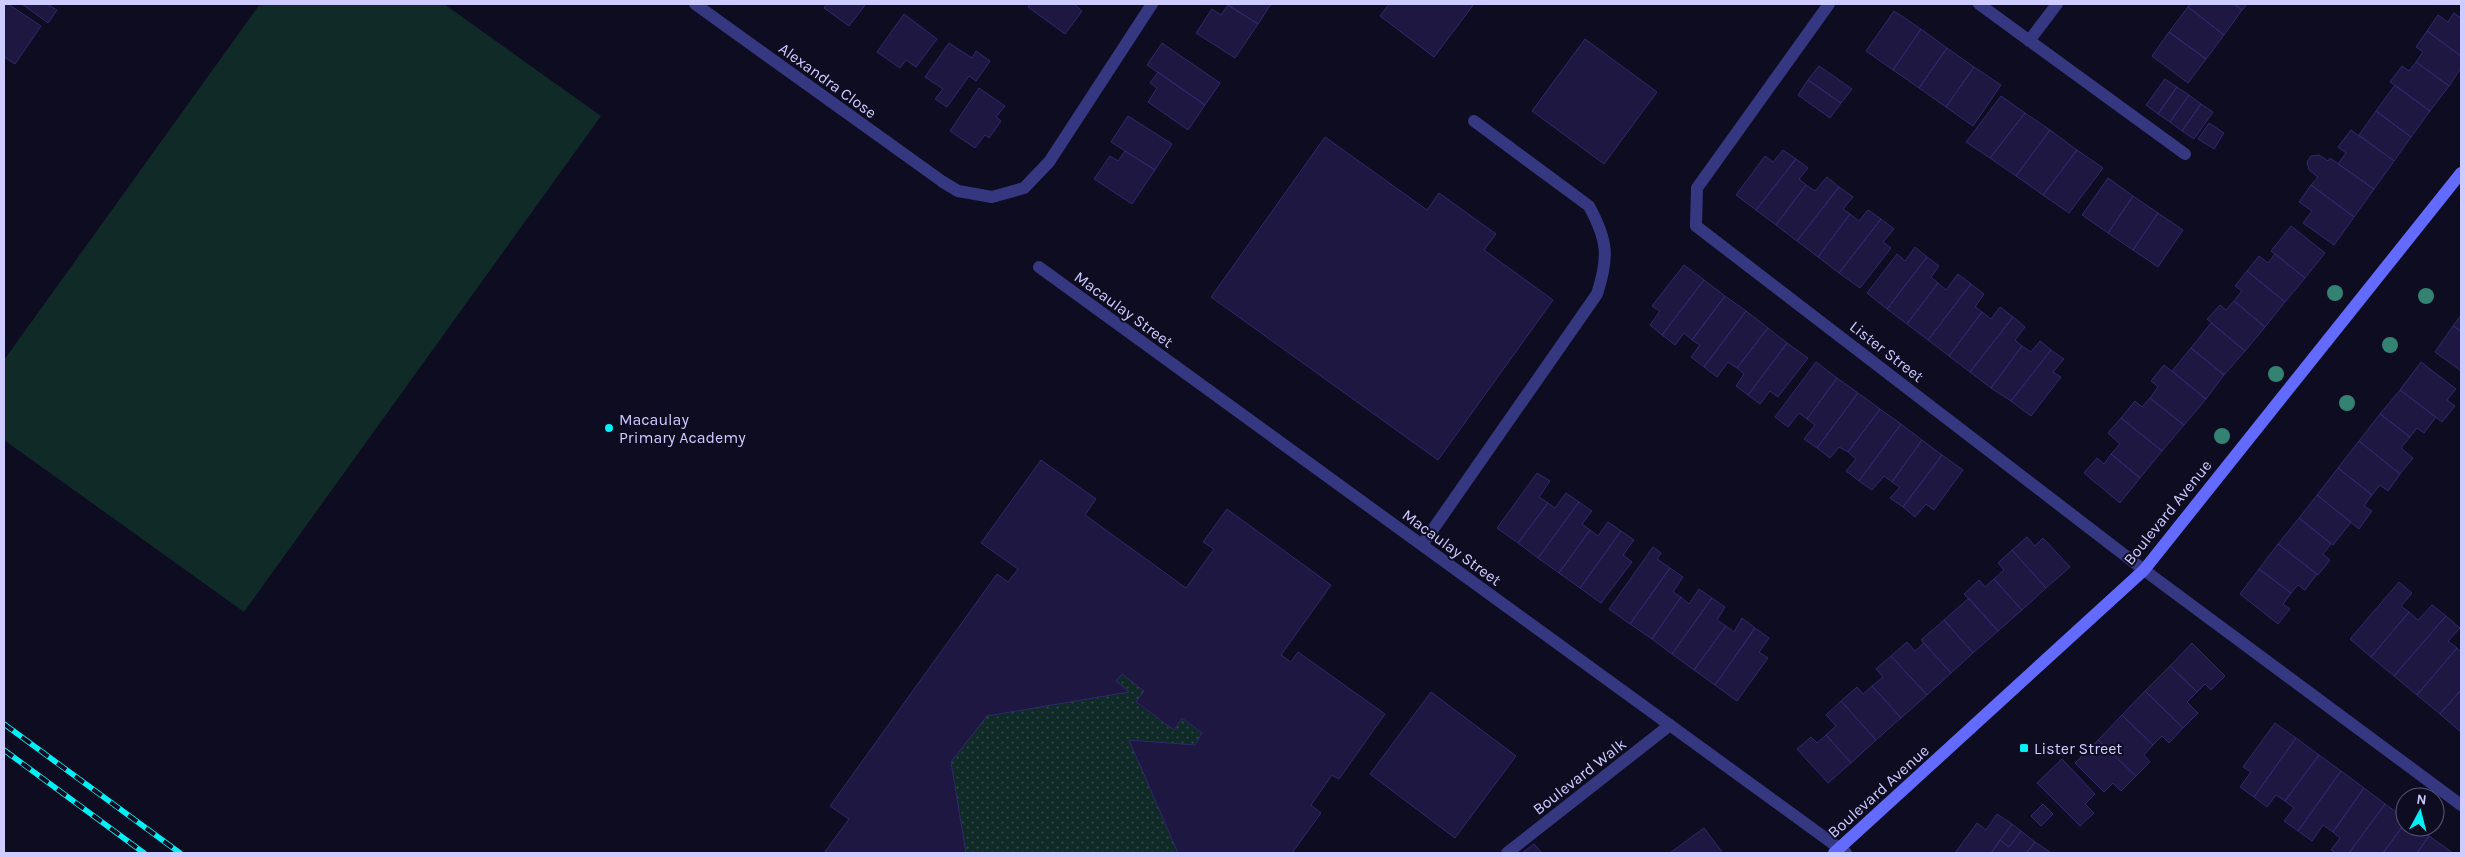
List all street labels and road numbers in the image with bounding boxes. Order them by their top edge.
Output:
street label: Alexandra Close [775,39,880,122]
street label: Macaulay Street [1071,267,1177,352]
street label: Lister Street [1846,317,1927,386]
street label: Boulevard Avenue [2119,456,2216,569]
street label: Macaulay Street [1399,505,1505,590]
street label: Boulevard Walk [1529,734,1630,819]
street label: Boulevard Avenue [1824,741,1933,842]

